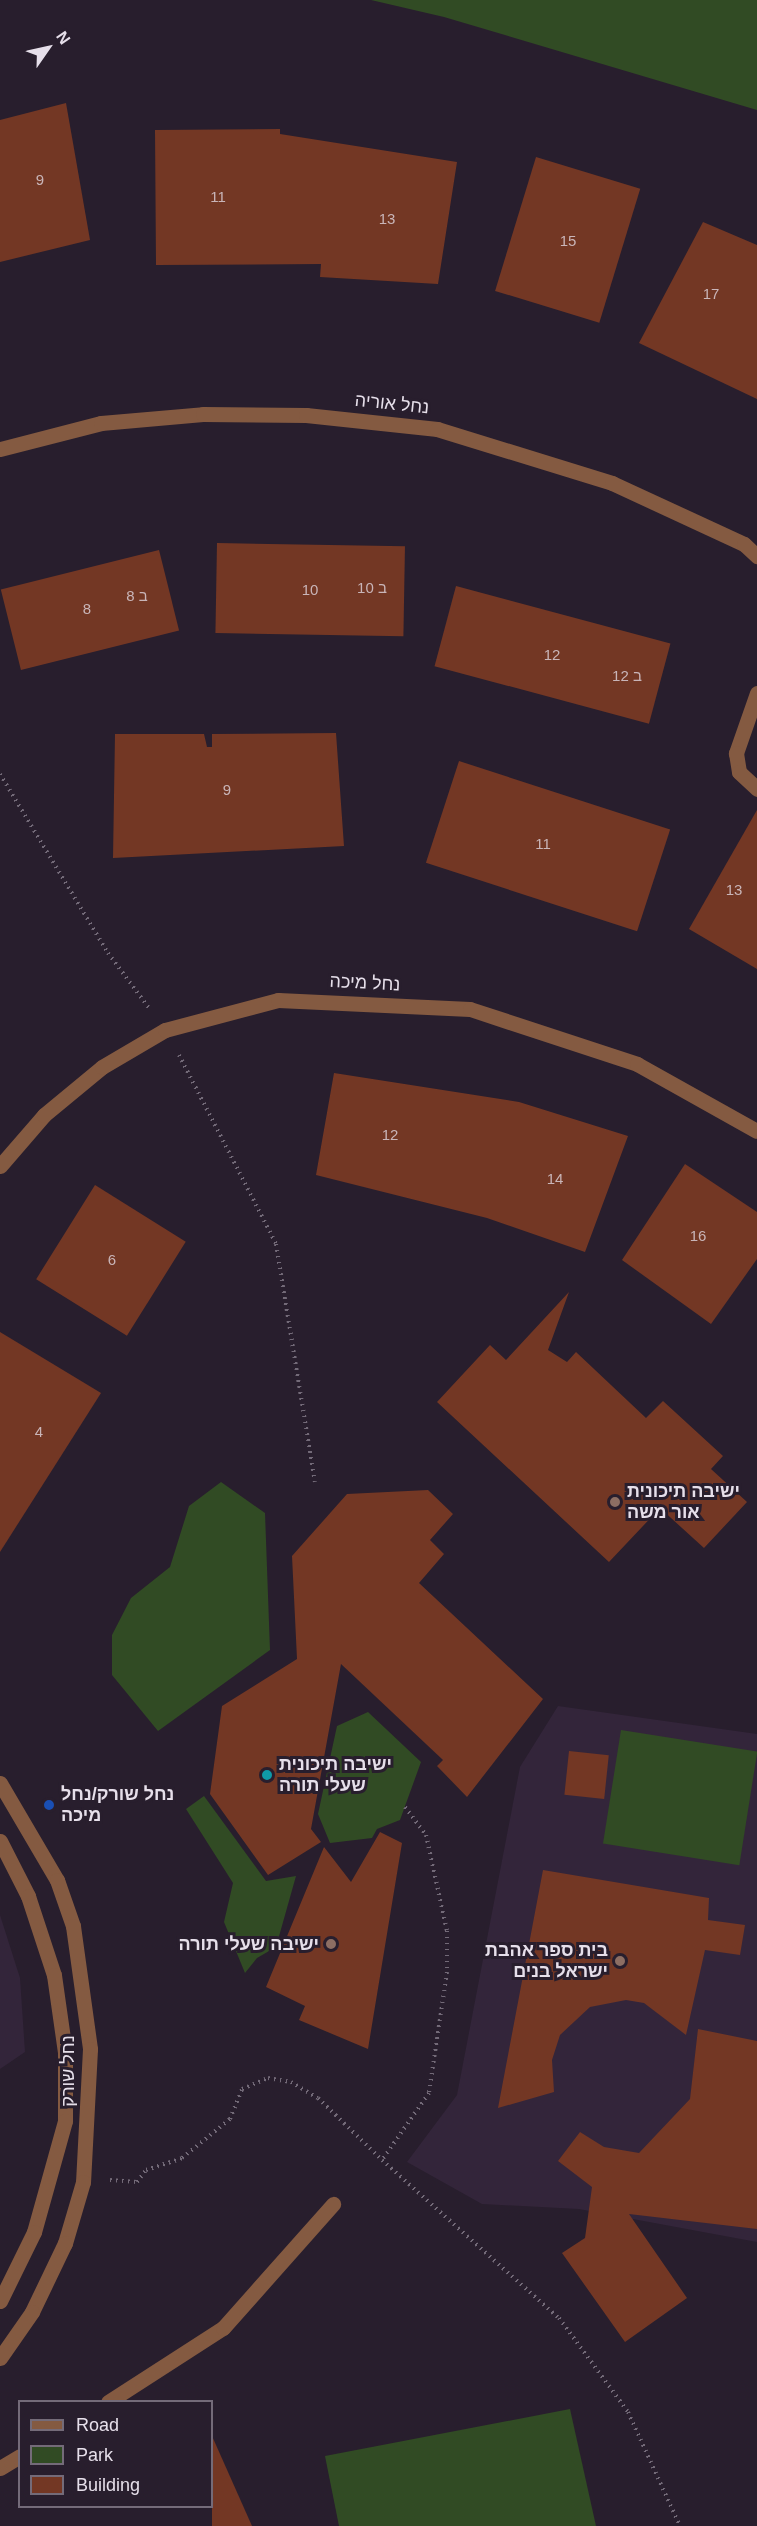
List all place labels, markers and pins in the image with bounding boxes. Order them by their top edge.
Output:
place label: ישיבה תיכונית אור משה [627,1481,740,1524]
marker: ישיבה תיכונית אור משה [608,1495,622,1509]
place label: ישיבה תיכונית שעלי תורה [279,1754,392,1796]
marker: ישיבה תיכונית שעלי תורה [260,1768,274,1782]
place label: נחל שורק/נחל מיכה [61,1784,174,1826]
marker: נחל שורק/נחל מיכה [42,1798,56,1812]
place label: ישיבה שעלי תורה [179,1933,319,1955]
marker: ישיבה שעלי תורה [324,1937,338,1951]
place label: בית ספר אהבת ישראל בנים [485,1940,608,1982]
marker: בית ספר אהבת ישראל בנים [613,1954,627,1968]

